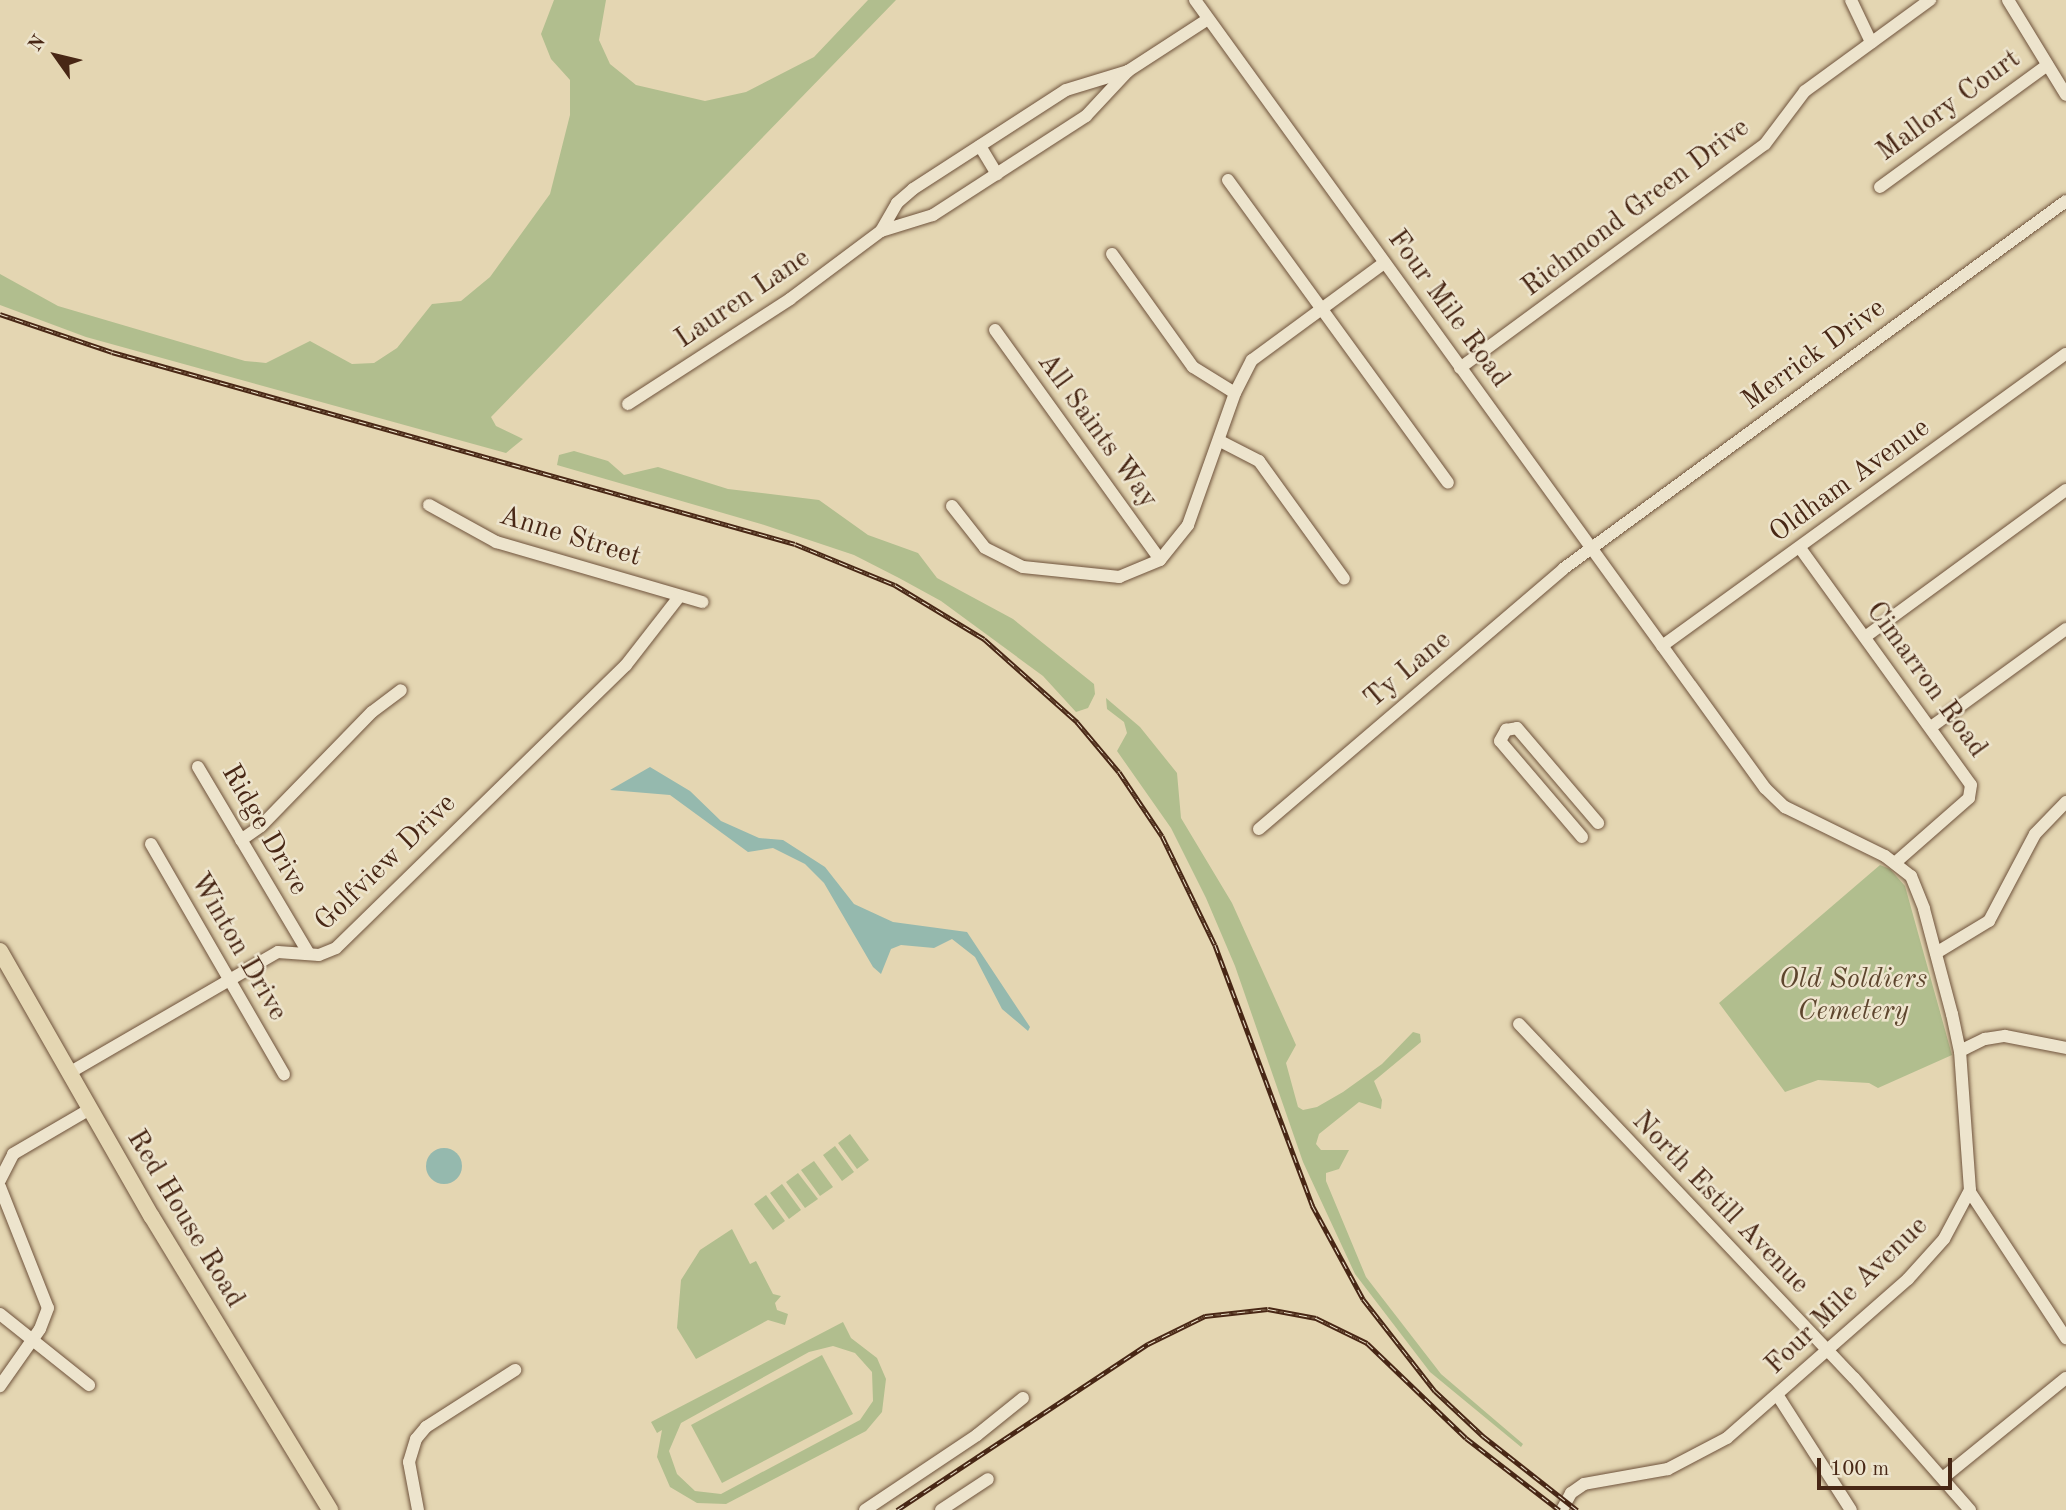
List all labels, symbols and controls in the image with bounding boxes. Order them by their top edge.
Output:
north arrow [21,21,91,91]
text: N [26,33,50,55]
street label: Mallory Court [1871,43,2027,169]
street label: Richmond Green Drive [1516,111,1756,305]
street label: Four Mile Road [1380,224,1516,394]
street label: Lauren Lane [669,242,817,356]
street label: Merrick Drive [1736,292,1892,418]
street label: All Saints Way [1029,347,1165,515]
street label: Oldham Avenue [1763,412,1937,550]
street label: Anne Street [495,500,645,574]
street label: Cimarron Road [1858,595,1994,765]
street label: Ty Lane [1358,624,1458,716]
street label: Ridge Drive [213,759,315,901]
street label: Golfview Drive [309,787,463,939]
street label: Winton Drive [182,867,294,1027]
park label: Old Soldiers Cemetery [1779,963,1927,1029]
street label: North Estill Avenue [1624,1105,1816,1301]
street label: Red House Road [119,1124,251,1314]
street label: Four Mile Avenue [1759,1210,1935,1382]
scale bar [1821,1444,1956,1488]
text: 100 m [1830,1459,1889,1480]

